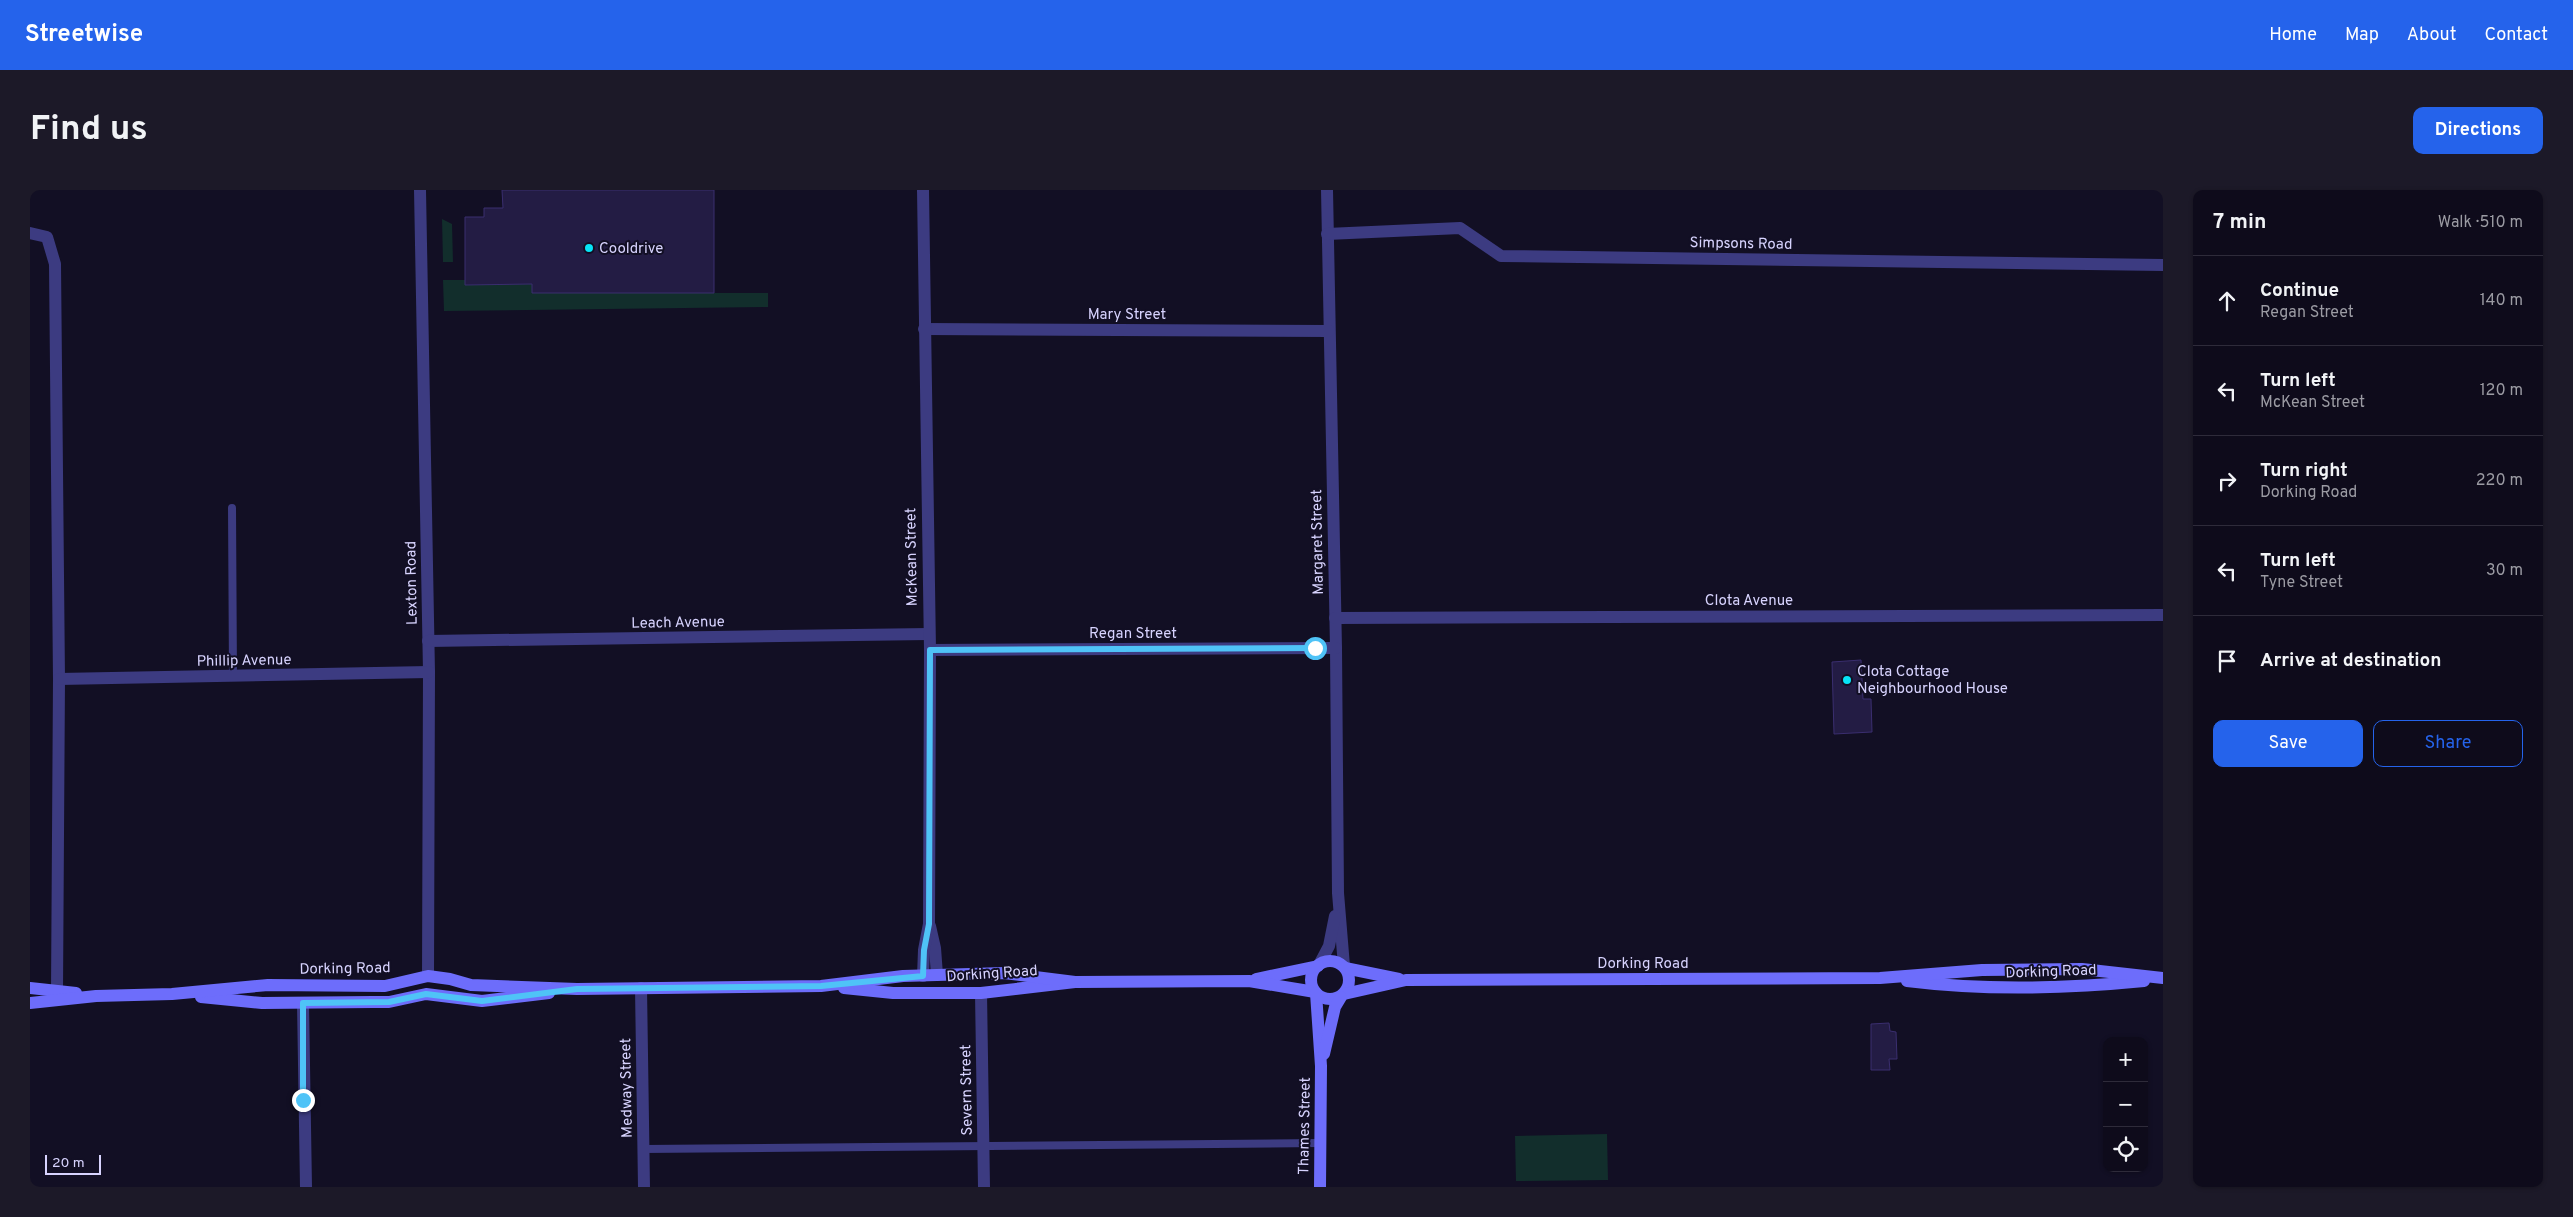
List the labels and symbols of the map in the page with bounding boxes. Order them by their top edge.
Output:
street label: Simpsons Road [1689,234,1793,255]
place label: Cooldrive [599,240,663,259]
marker: Cooldrive [583,242,595,254]
street label: Mary Street [1088,306,1166,325]
street label: Margaret Street [1308,489,1329,595]
street label: McKean Street [902,508,923,606]
street label: Lexton Road [402,541,423,625]
street label: Clota Avenue [1705,592,1793,611]
street label: Leach Avenue [631,613,725,634]
street label: Regan Street [1089,625,1177,644]
route start [1304,637,1327,660]
street label: Phillip Avenue [196,651,292,672]
place label: Clota Cottage Neighbourhood House [1857,663,2008,699]
marker: Clota Cottage Neighbourhood House [1841,674,1853,686]
street label: Dorking Road [1597,955,1689,974]
street label: Dorking Road [299,959,391,980]
street label: Dorking Road [2005,961,2097,984]
street label: Dorking Road [946,962,1038,987]
street label: Medway Street [617,1038,638,1138]
street label: Severn Street [957,1044,978,1136]
street label: Thames Street [1295,1077,1316,1175]
route end [292,1089,315,1112]
scale bar [45,1152,101,1175]

